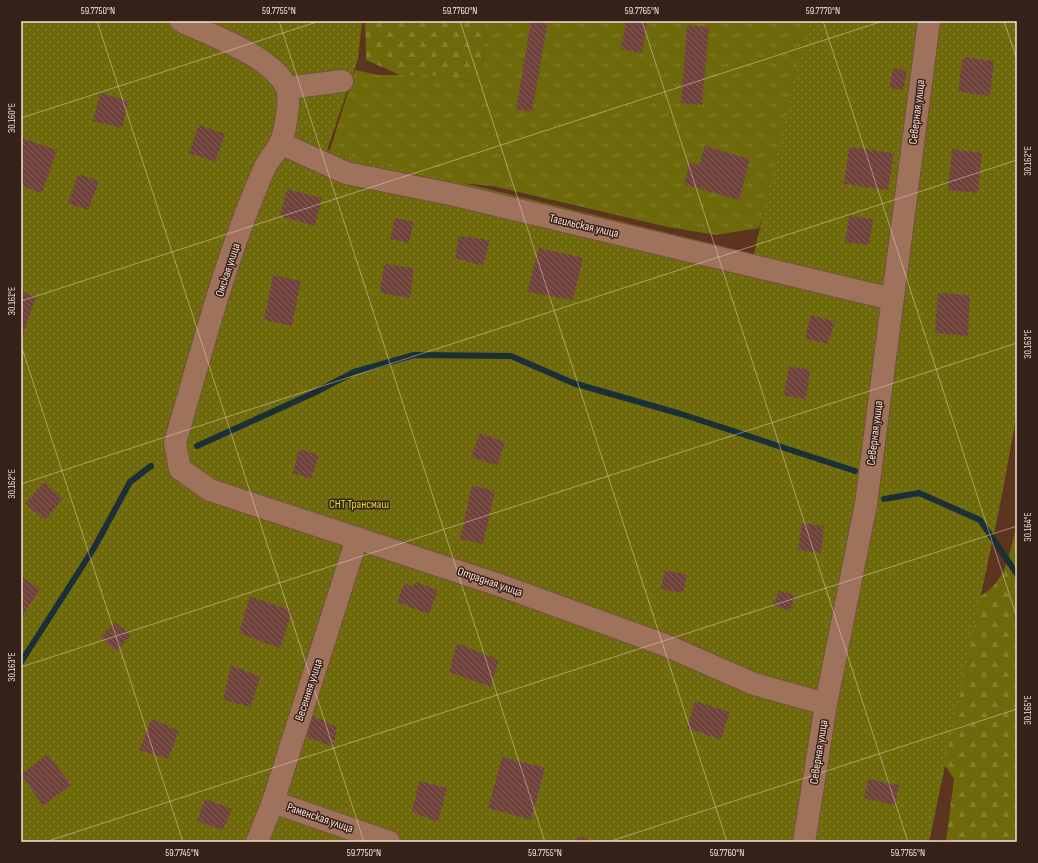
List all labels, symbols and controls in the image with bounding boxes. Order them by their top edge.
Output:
text: 59.7750°N [81,5,115,17]
text: 59.7755°N [262,5,296,17]
text: 59.7760°N [443,5,477,17]
text: 59.7765°N [625,5,659,17]
text: 59.7770°N [806,5,840,17]
street label: Северная улица [906,78,928,145]
text: 30.160°E [6,103,18,133]
text: 30.162°E [1022,146,1034,176]
street label: Тагильская улица [548,211,621,241]
street label: Омская улица [212,241,244,299]
text: 30.161°E [6,287,18,315]
text: 30.163°E [1022,329,1034,359]
street label: Северная улица [864,399,886,466]
text: 30.162°E [6,469,18,499]
park label: СНТ Трансмаш [329,497,389,512]
text: 30.164°E [1022,512,1034,542]
street label: Отрадная улица [455,564,525,600]
text: 30.163°E [6,652,18,682]
street label: Весенняя улица [292,657,326,723]
text: 30.165°E [1022,695,1034,725]
street label: Северная улица [807,718,832,785]
street label: Раменская улица [285,800,355,836]
text: 59.7745°N [165,847,199,859]
text: 59.7750°N [347,847,381,859]
text: 59.7755°N [528,847,562,859]
text: 59.7760°N [710,847,744,859]
text: 59.7765°N [891,847,925,859]

